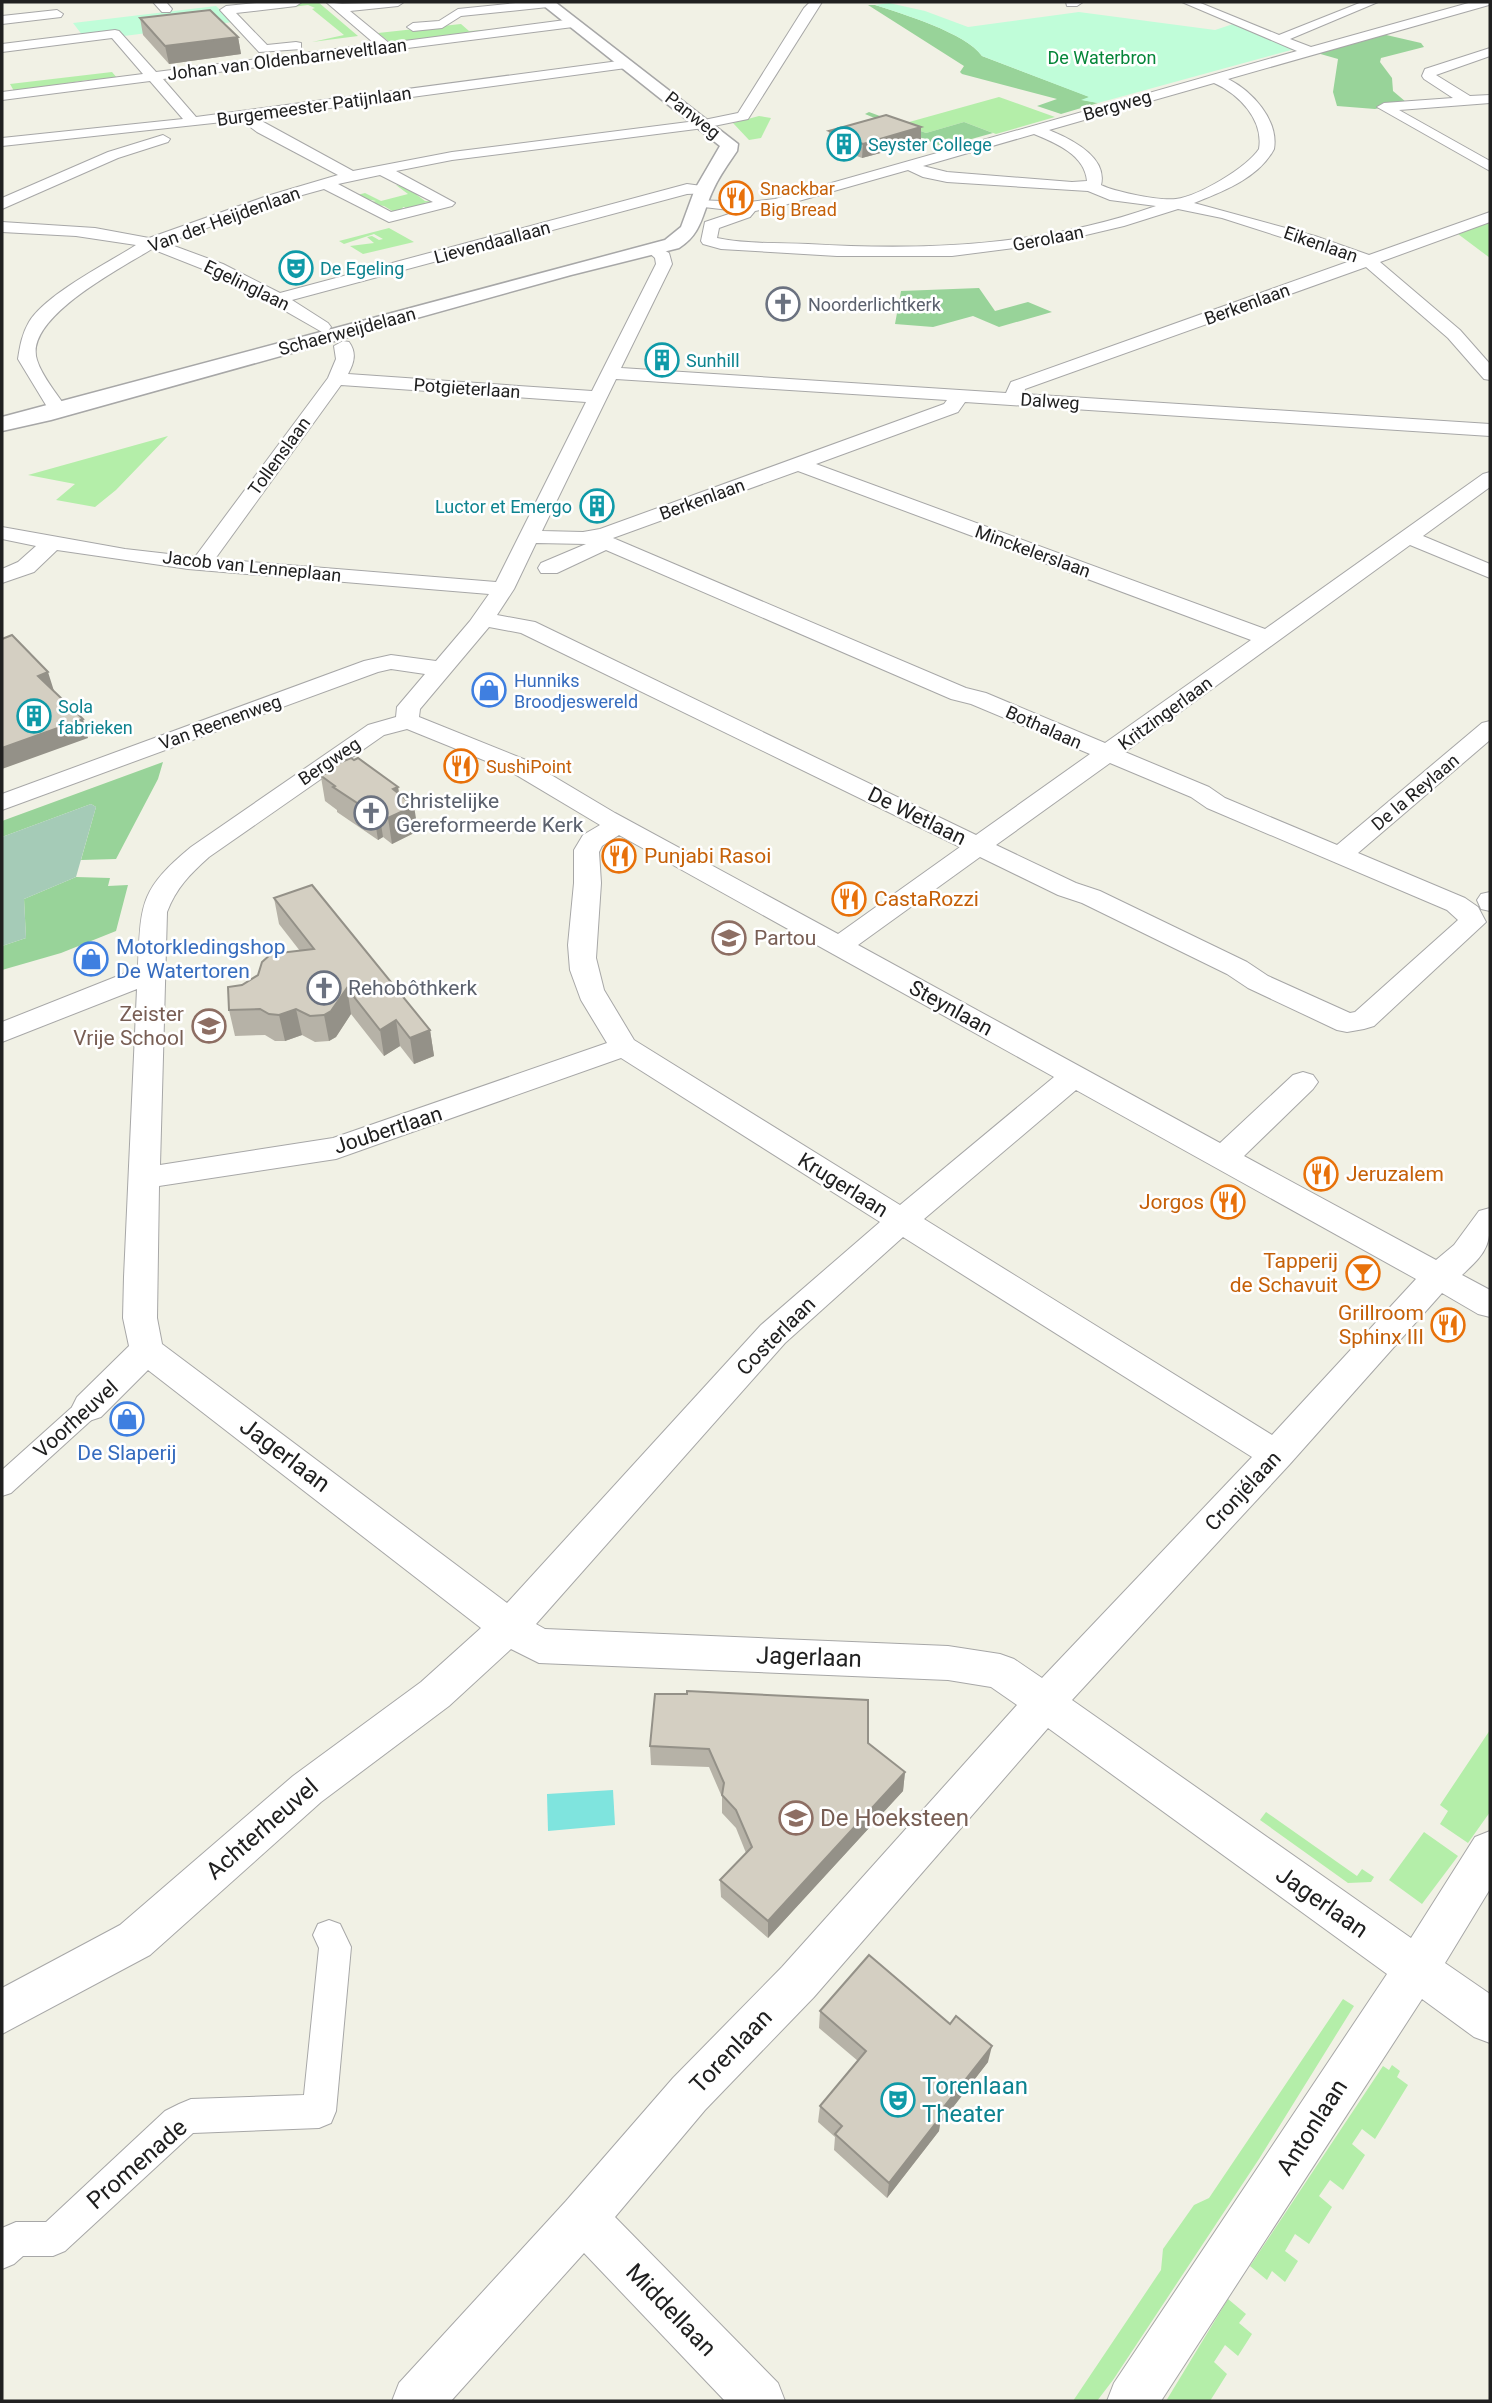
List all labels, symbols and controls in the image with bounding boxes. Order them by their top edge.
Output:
street label: Johan van Oldenbarneveltlaan [166,34,408,84]
park label: De Waterbron [1047,47,1157,68]
street label: Burgemeester Patijnlaan [215,82,413,130]
street label: Bergweg [1080,85,1154,125]
street label: Panweg [661,87,725,143]
building icon: Seyster College [825,125,863,163]
place label: Seyster College [868,134,992,155]
place label: Snackbar Big Bread [760,178,837,220]
restaurant icon: Snackbar Big Bread [717,179,755,217]
street label: Van der Heijdenlaan [145,182,303,256]
street label: Lievendaallaan [432,216,552,268]
street label: Gerolaan [1011,221,1085,255]
street label: Eikenlaan [1281,222,1361,266]
theatre icon: De Egeling [277,249,315,287]
street label: Egelinglaan [201,255,293,315]
place label: De Egeling [320,258,404,279]
street label: Berkenlaan [1201,279,1293,329]
church icon: Noorderlichtkerk [764,285,802,323]
place label: Noorderlichtkerk [808,294,942,315]
street label: Schaerweijdelaan [276,303,418,359]
building icon: Sunhill [643,341,681,379]
place label: Sunhill [686,350,740,371]
street label: Potgieterlaan [413,374,521,402]
street label: Dalweg [1020,388,1080,414]
street label: Tollenslaan [244,413,314,499]
street label: Berkenlaan [656,474,748,524]
building icon: Luctor et Emergo [578,487,616,525]
place label: Luctor et Emergo [435,496,572,517]
street label: Minckelerslaan [972,520,1094,582]
street label: Jacob van Lenneplaan [162,546,342,586]
place label: Hunniks Broodjeswereld [514,670,638,712]
shop icon: Hunniks Broodjeswereld [470,671,508,709]
street label: Kritzingerlaan [1114,672,1216,754]
street label: Van Reenenweg [156,690,284,754]
place label: Sola fabrieken [58,696,133,738]
building icon: Sola fabrieken [15,697,53,735]
street label: Bothalaan [1003,701,1085,753]
street label: Bergweg [294,733,364,789]
restaurant icon: SushiPoint [442,747,480,785]
street label: De la Reylaan [1367,749,1463,835]
place label: SushiPoint [486,756,572,777]
street label: De Wetlaan [864,782,970,850]
place label: Christelijke Gereformeerde Kerk [396,789,584,837]
church icon: Christelijke Gereformeerde Kerk [352,794,390,832]
restaurant icon: Punjabi Rasoi [600,837,638,875]
place label: Punjabi Rasoi [644,844,771,868]
restaurant icon: CastaRozzi [830,880,868,918]
place label: CastaRozzi [874,887,979,911]
school or university icon: Partou [710,919,748,957]
place label: Partou [754,926,816,950]
place label: Motorkledingshop De Watertoren [116,935,285,983]
shop icon: Motorkledingshop De Watertoren [72,940,110,978]
church icon: Rehobôthkerk [305,969,343,1007]
street label: Steynlaan [905,975,997,1041]
place label: Rehobôthkerk [348,976,478,1000]
place label: Zeister Vrije School [73,1002,184,1050]
school or university icon: Zeister Vrije School [190,1007,228,1045]
street label: Joubertlaan [331,1101,445,1159]
street label: Krugerlaan [794,1148,892,1222]
restaurant icon: Jeruzalem [1302,1155,1340,1193]
place label: Jeruzalem [1346,1162,1444,1186]
restaurant icon: Jorgos [1209,1183,1247,1221]
place label: Jorgos [1139,1190,1204,1214]
place label: Tapperij de Schavuit [1230,1249,1338,1297]
bar icon: Tapperij de Schavuit [1344,1254,1382,1292]
street label: Costerlaan [732,1292,820,1380]
place label: Grillroom Sphinx III [1338,1301,1424,1349]
restaurant icon: Grillroom Sphinx III [1429,1306,1467,1344]
street label: Voorheuvel [29,1375,123,1463]
shop icon: De Slaperij [108,1400,146,1438]
street label: Jagerlaan [234,1412,336,1498]
place label: De Slaperij [77,1441,177,1465]
street label: Cronjélaan [1200,1446,1286,1536]
street label: Jagerlaan [756,1641,862,1673]
street label: Achterheuvel [200,1773,324,1885]
school or university icon: De Hoeksteen [777,1799,815,1837]
place label: De Hoeksteen [820,1804,969,1832]
street label: Jagerlaan [1271,1860,1373,1944]
street label: Torenlaan [684,2003,778,2099]
place label: Torenlaan Theater [922,2072,1028,2128]
street label: Antonlaan [1271,2074,1353,2180]
theatre icon: Torenlaan Theater [879,2081,917,2119]
street label: Promenade [81,2113,193,2215]
street label: Middellaan [620,2258,722,2362]

